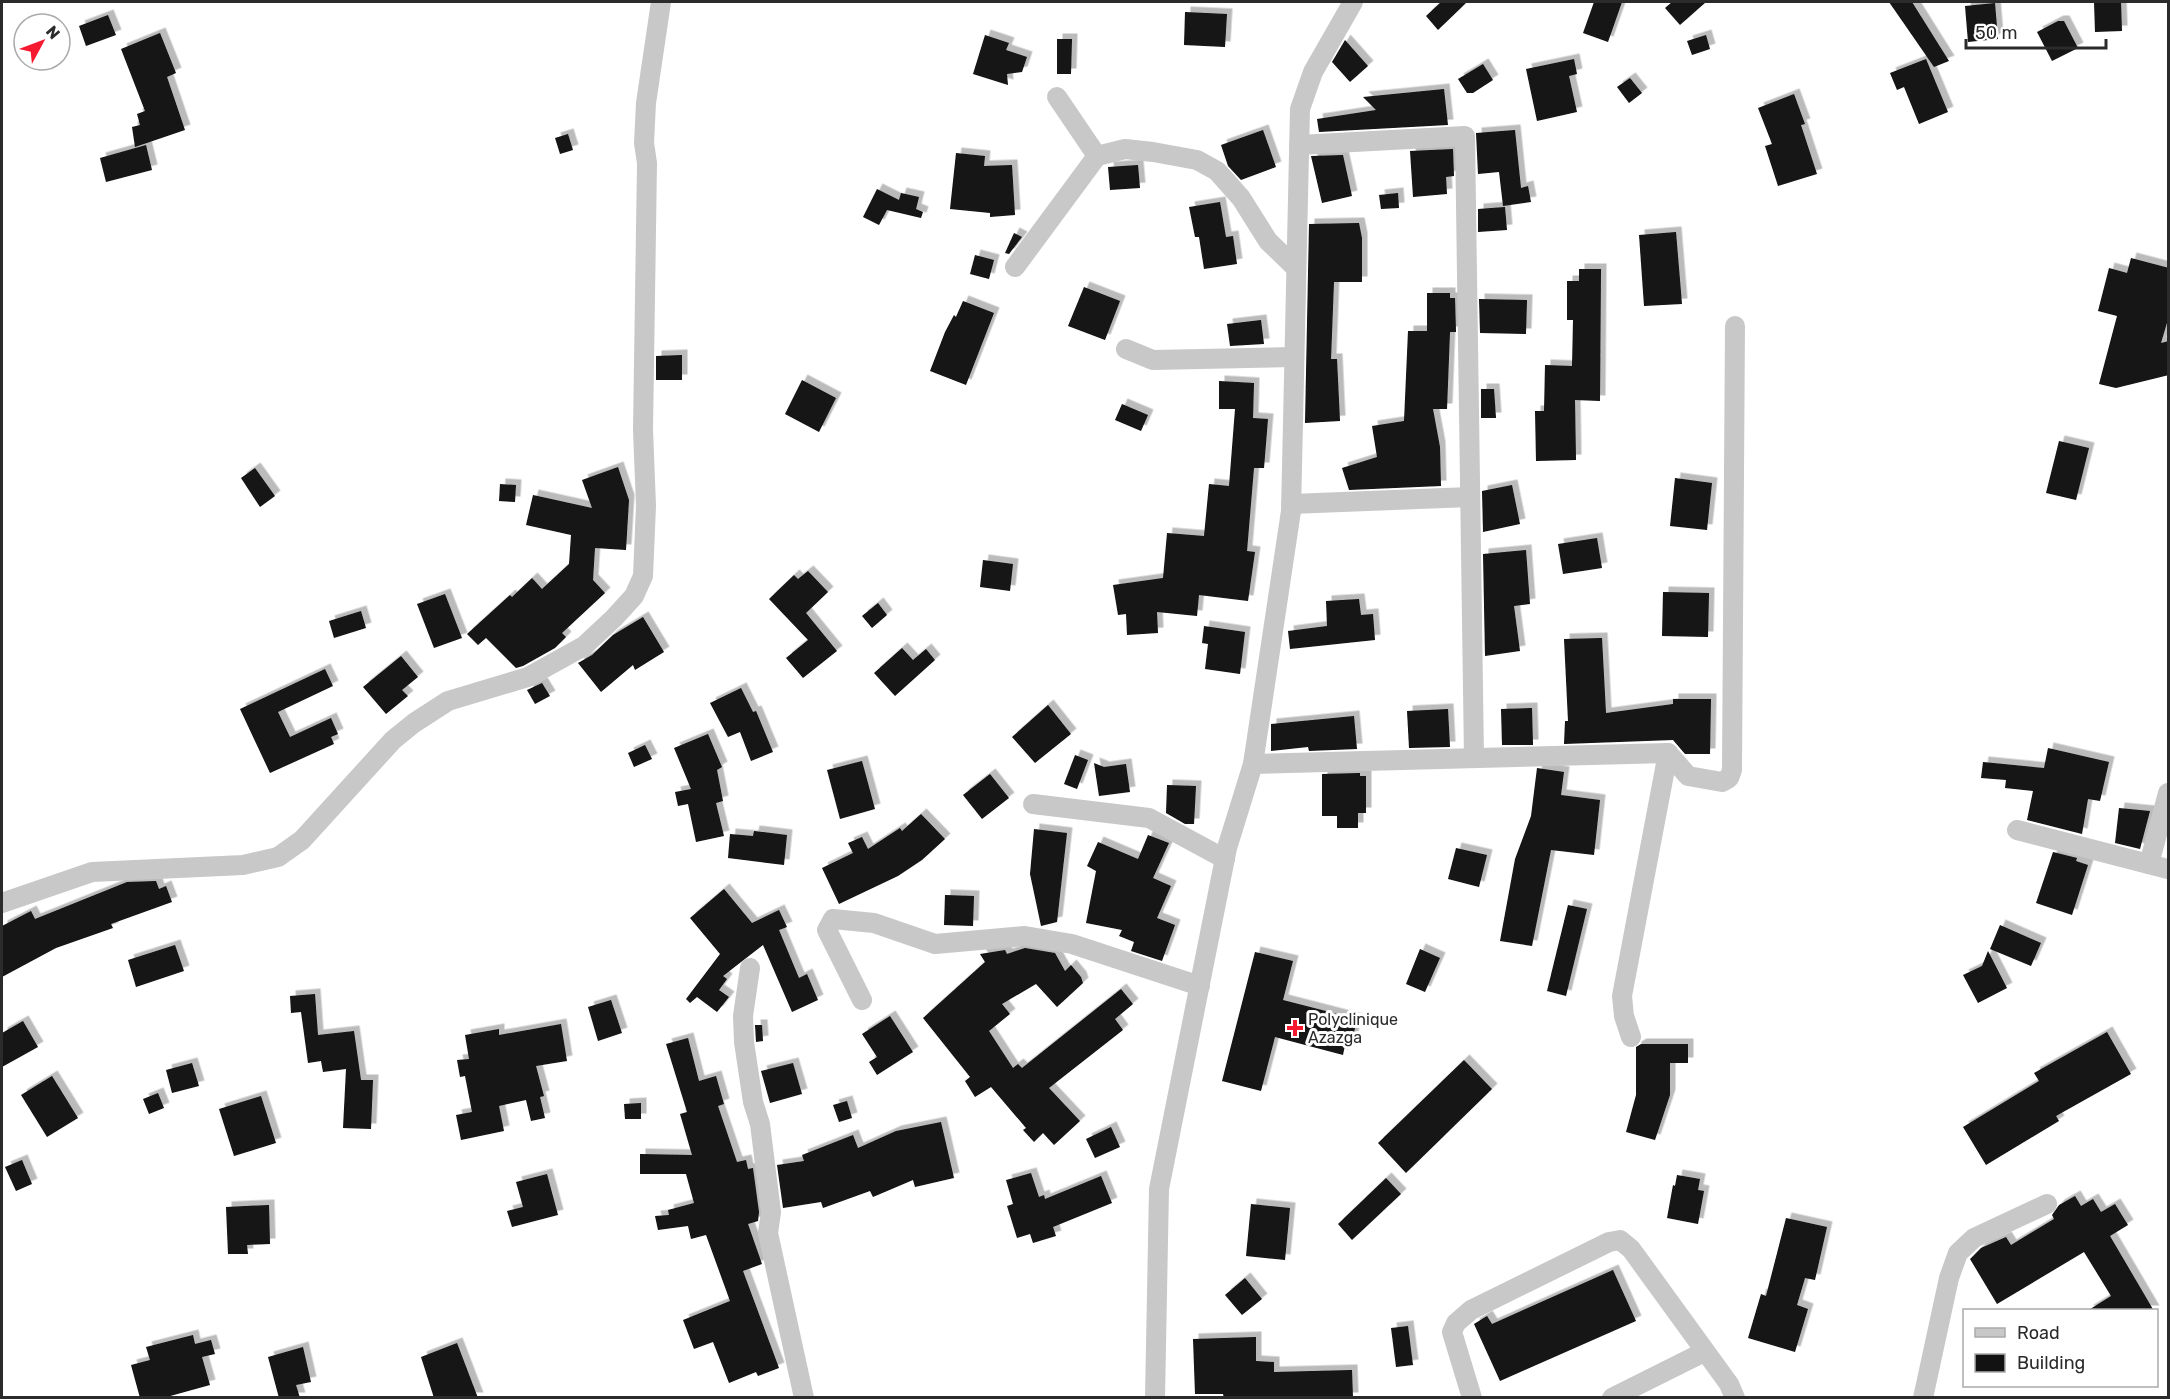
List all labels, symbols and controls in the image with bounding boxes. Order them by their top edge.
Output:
north arrow [12,12,72,72]
scale bar [1966,12,2106,50]
text: N [42,22,64,43]
text: 50 m [1975,22,2018,44]
place label: Polyclinique Azazga [1308,1010,1398,1047]
marker: Polyclinique Azazga [1286,1019,1304,1037]
legend [1963,1309,2158,1387]
text: Road [2017,1322,2060,1344]
text: Building [2017,1352,2085,1374]

